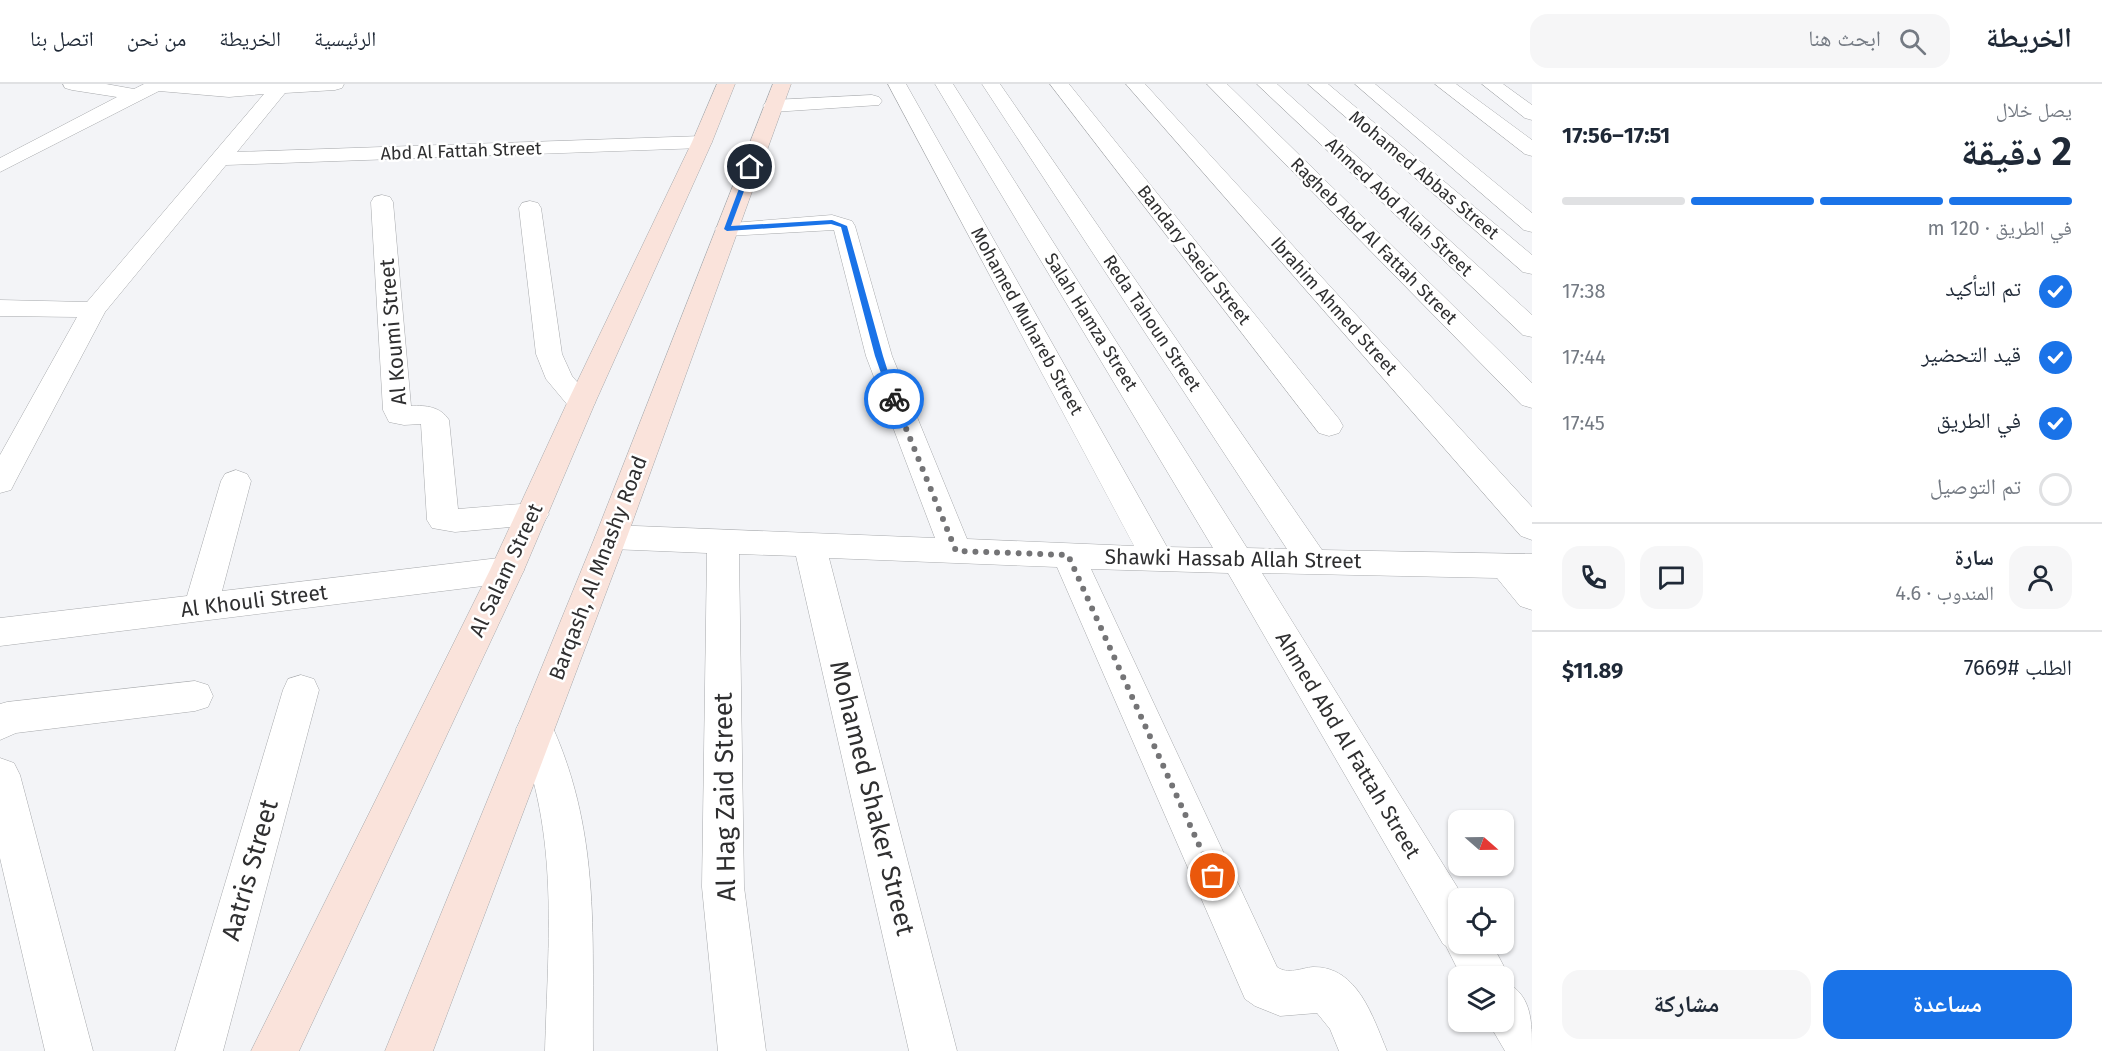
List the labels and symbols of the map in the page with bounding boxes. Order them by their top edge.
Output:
street label: Mohamed Abbas Street [1345,106,1504,244]
street label: Ahmed Abd Allah Street [1321,133,1477,281]
street label: Abd Al Fattah Street [380,137,542,165]
pin [724,141,775,192]
street label: Ragheb Abd Al Fattah Street [1286,153,1462,329]
street label: Bandary Saeid Street [1133,181,1256,330]
street label: Mohamed Muhareb Street [966,223,1088,419]
street label: Ibrahim Ahmed Street [1266,232,1402,380]
street label: Salah Hamza Street [1040,249,1143,395]
street label: Reda Tahoun Street [1098,251,1206,396]
street label: Al Koumi Street [374,257,412,406]
courier [864,369,924,429]
street label: Barqash, Al Mnashy Road [543,452,653,684]
street label: Al Salam Street [464,499,548,641]
street label: Shawki Hassab Allah Street [1104,544,1362,574]
street label: Al Khouli Street [179,579,329,623]
street label: Ahmed Abd Al Fattah Street [1270,627,1426,864]
street label: Mohamed Shaker Street [823,657,921,939]
street label: Al Hag Zaid Street [708,692,742,902]
street label: Aatris Street [215,795,285,944]
north arrow [1448,810,1514,876]
pin [1187,850,1238,901]

